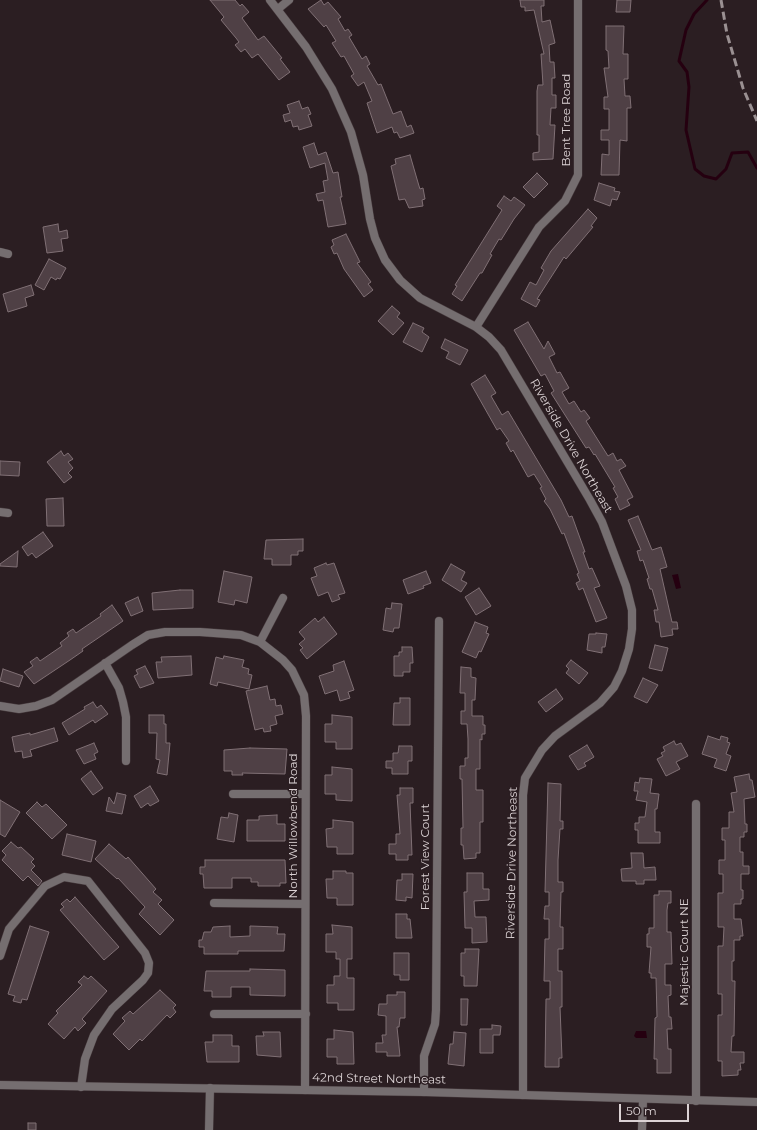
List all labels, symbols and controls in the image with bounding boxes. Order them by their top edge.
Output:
street label: Bent Tree Road [559,74,573,166]
street label: Riverside Drive Northeast [527,376,615,516]
street label: North Willowbend Road [286,753,300,899]
street label: Riverside Drive Northeast [503,787,521,939]
street label: Forest View Court [418,804,432,910]
street label: Majestic Court NE [677,898,691,1006]
street label: 42nd Street Northeast [312,1071,446,1087]
scale bar [621,1096,691,1122]
text: 50 m [626,1103,657,1118]

